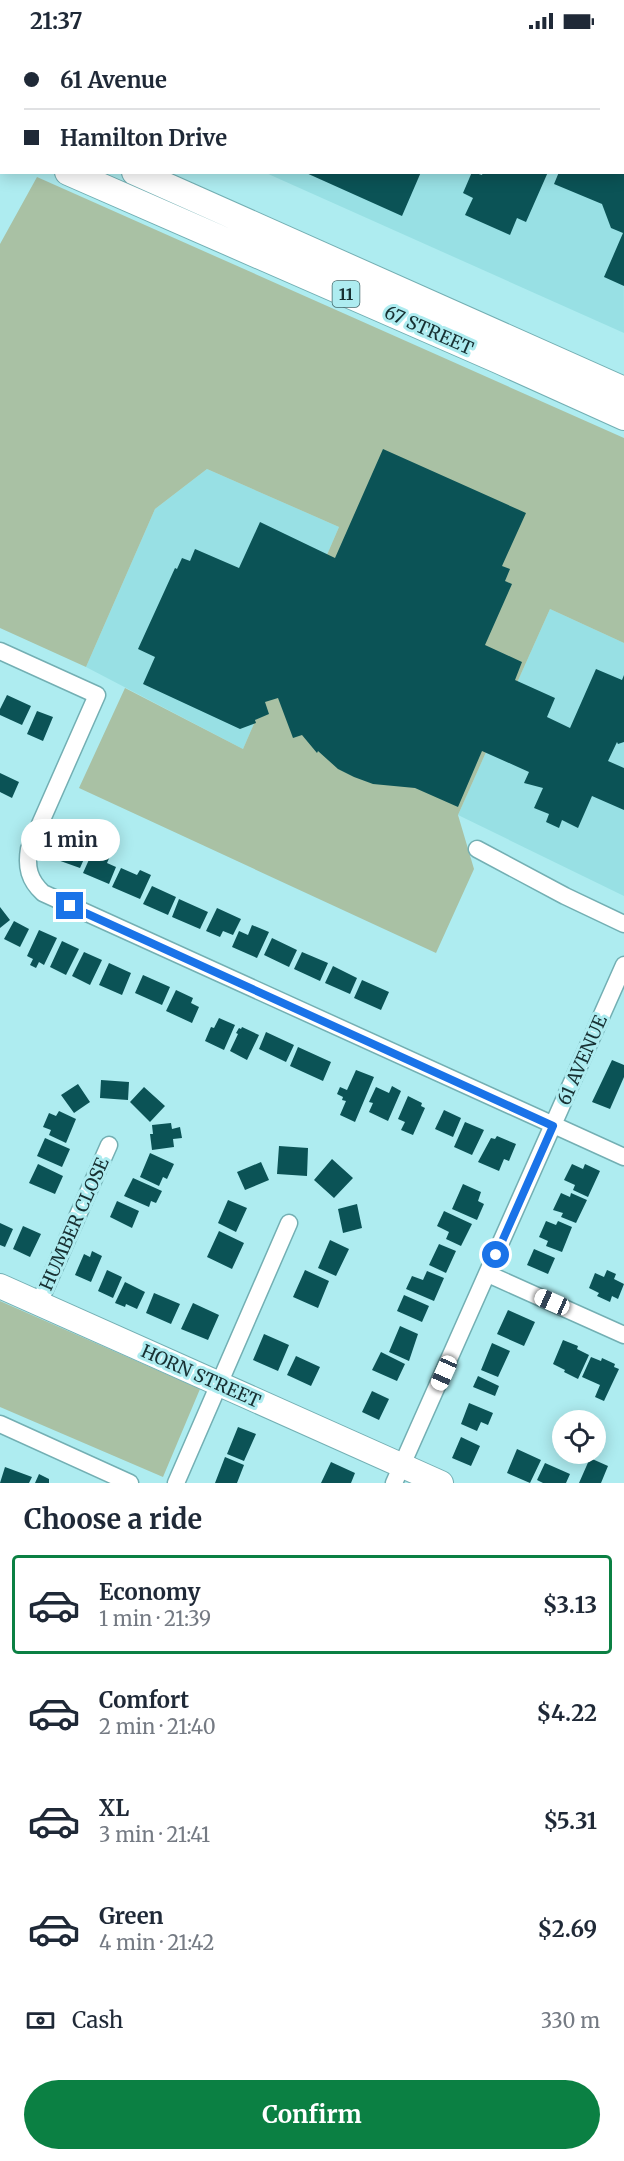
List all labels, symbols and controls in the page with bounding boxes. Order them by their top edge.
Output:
text: 21:37 [30,7,82,35]
text: 61 Avenue [60,66,167,94]
text: Hamilton Drive [60,124,227,152]
road number: 11 [332,281,360,307]
street label: 67 STREET [381,300,477,360]
callout: 1 min [20,819,119,861]
text: 1 min [43,827,98,852]
route end [56,892,83,919]
street label: 61 AVENUE [552,1011,612,1108]
street label: HUMBER CLOSE [34,1153,114,1294]
route start [482,1241,509,1268]
car [532,1286,572,1318]
street label: HORN STREET [138,1339,265,1413]
car [428,1353,460,1393]
map controls [552,1410,606,1464]
button: locate [552,1410,606,1464]
text: Choose a ride [24,1502,202,1536]
icon: car [27,1578,81,1632]
text: Economy [99,1578,200,1606]
text: $3.13 [543,1591,597,1619]
text: 1 min · 21:39 [99,1606,211,1631]
icon: car [27,1686,81,1740]
text: Comfort [99,1686,189,1714]
text: $4.22 [537,1699,597,1727]
text: 2 min · 21:40 [99,1714,216,1739]
icon: car [27,1794,81,1848]
text: XL [99,1794,129,1822]
text: $5.31 [543,1807,597,1835]
text: 3 min · 21:41 [99,1822,210,1847]
icon: car [27,1902,81,1956]
text: Green [99,1902,163,1930]
text: $2.69 [538,1915,597,1943]
text: 4 min · 21:42 [99,1930,214,1955]
icon: cash [24,2004,57,2037]
text: Cash [72,2006,123,2034]
text: 330 m [541,2008,600,2033]
button: Confirm [24,2080,600,2149]

